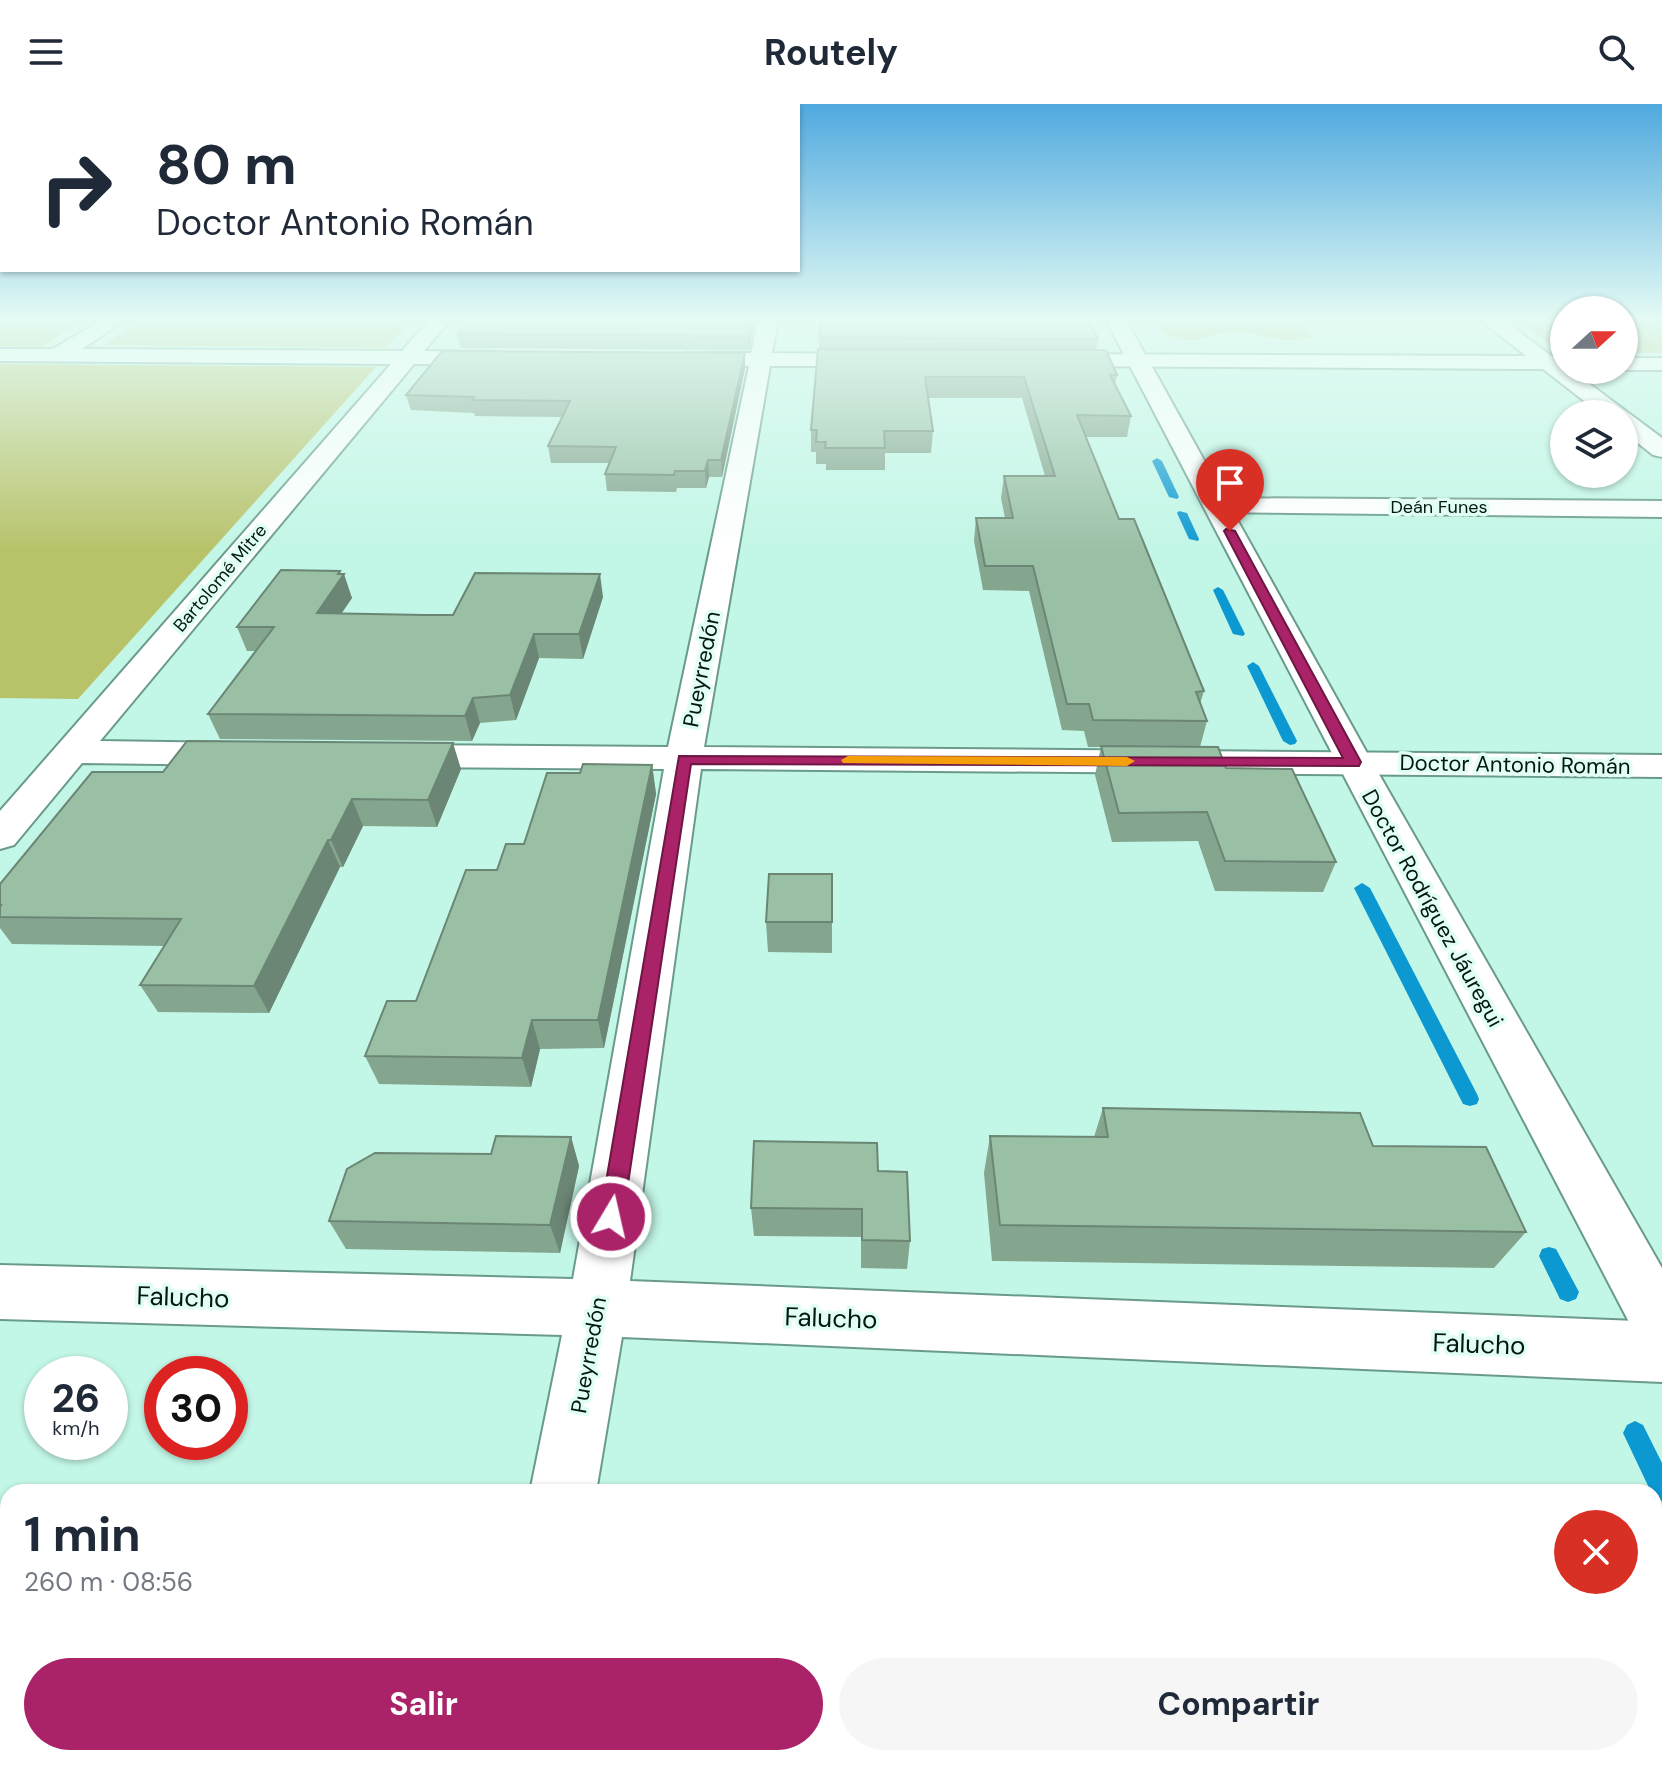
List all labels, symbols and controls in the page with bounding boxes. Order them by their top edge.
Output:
text: Routely [764,29,898,76]
icon: menu [24,30,68,74]
icon: search [1594,30,1638,74]
text: 80 m [156,128,297,201]
icon: right [24,136,128,240]
text: Doctor Antonio Román [156,199,534,246]
north arrow [1550,296,1638,384]
map controls [1550,296,1638,488]
button: layers [1550,400,1638,488]
pin [1196,449,1264,531]
icon: arrive [1208,461,1252,505]
street label: Deán Funes [1390,495,1488,519]
street label: Bartolomé Mitre [168,519,272,637]
street label: Pueyrredón [676,609,727,730]
street label: Doctor Antonio Román [1399,748,1631,781]
street label: Doctor Rodríguez Jáuregui [1355,784,1510,1032]
position arrow [569,1175,653,1259]
street label: Falucho [136,1278,230,1316]
street label: Pueyrredón [564,1295,613,1415]
street label: Falucho [784,1299,878,1337]
street label: Falucho [1432,1325,1526,1363]
speed limit sign: 30 [144,1356,248,1460]
text: 26 [52,1372,100,1424]
text: km/h [52,1415,100,1441]
text: 1 min [24,1503,141,1566]
button: close [1554,1510,1638,1594]
text: 260 m · 08:56 [24,1565,193,1599]
button: Salir [24,1658,823,1750]
button: Compartir [839,1658,1638,1750]

